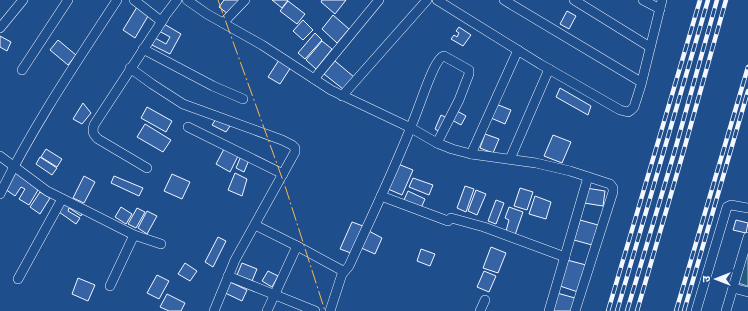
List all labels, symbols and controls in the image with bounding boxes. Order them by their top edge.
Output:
north arrow [696,259,736,299]
text: उ [698,275,713,282]

